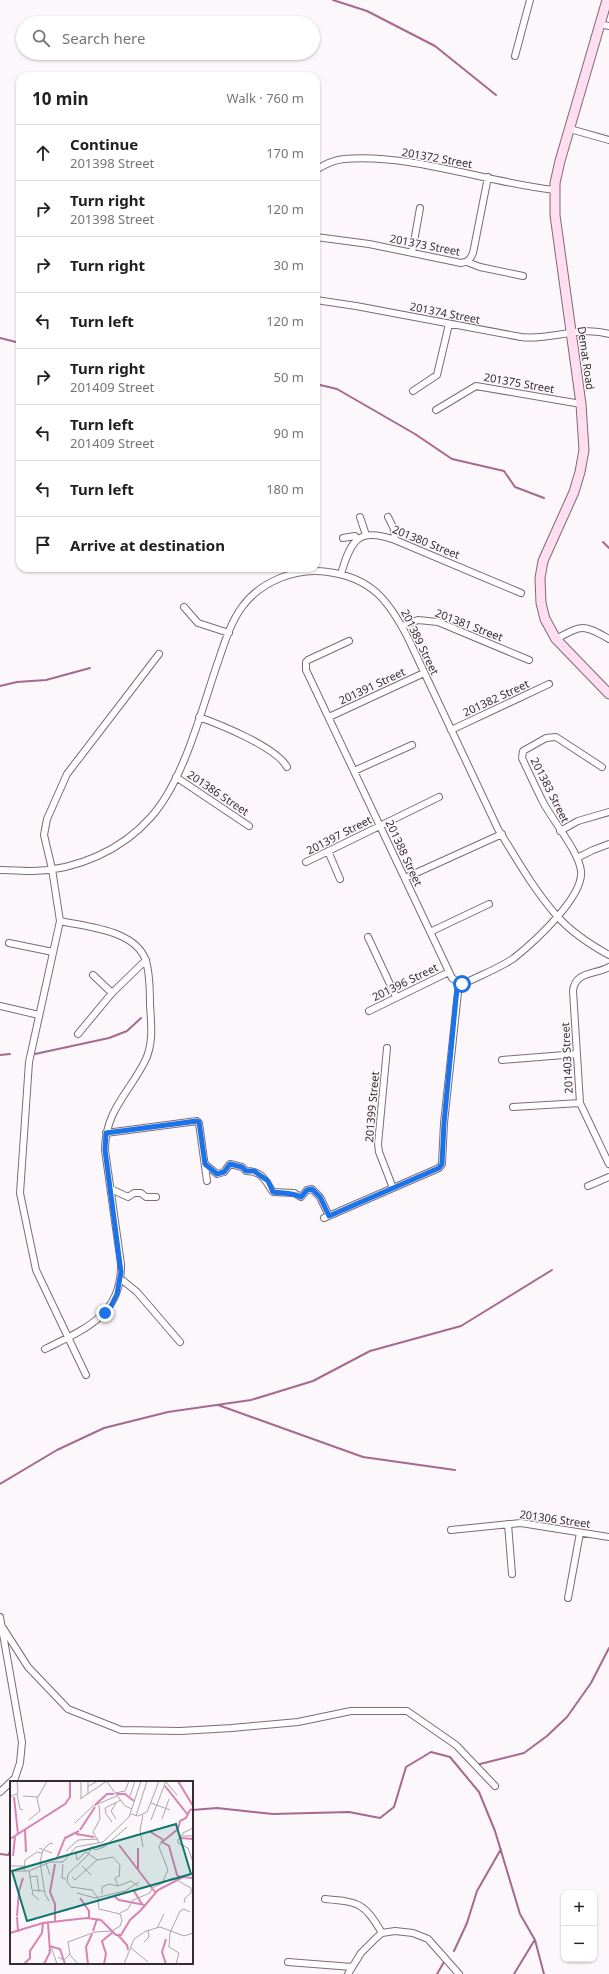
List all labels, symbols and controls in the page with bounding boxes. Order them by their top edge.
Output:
search box [16,16,320,60]
icon: search [30,27,52,49]
text: Search here [62,28,145,48]
text: 10 min [32,87,89,110]
text: Walk · 760 m [226,89,304,107]
text: Continue [70,134,138,154]
icon: ahead [32,142,54,164]
text: 170 m [266,144,304,162]
street label: 201372 Street [401,144,474,171]
text: 201398 Street [70,154,154,172]
text: Turn right [70,190,145,210]
icon: right [32,198,54,220]
text: 120 m [266,200,304,218]
text: 201398 Street [70,210,154,228]
street label: 201373 Street [389,230,462,259]
icon: right [32,254,54,276]
text: Turn right [70,255,145,275]
text: 30 m [274,256,304,274]
street label: 201374 Street [409,298,482,327]
icon: left [32,310,54,332]
text: Turn left [70,311,134,331]
text: 120 m [266,312,304,330]
street label: Demat Road [575,325,598,391]
text: Turn right [70,358,145,378]
icon: right [32,366,54,388]
text: 50 m [274,368,304,386]
street label: 201375 Street [483,369,556,396]
text: 201409 Street [70,378,154,396]
text: Turn left [70,414,134,434]
icon: left [32,422,54,444]
text: 90 m [274,424,304,442]
text: 201409 Street [70,434,154,452]
icon: left [32,478,54,500]
text: Turn left [70,479,134,499]
text: 180 m [266,480,304,498]
street label: 201380 Street [390,521,462,562]
icon: arrive [32,534,54,556]
text: Arrive at destination [70,535,225,555]
street label: 201381 Street [433,605,505,644]
street label: 201389 Street [398,606,443,677]
street label: 201391 Street [336,664,407,707]
street label: 201382 Street [460,676,531,719]
street label: 201383 Street [528,755,573,825]
street label: 201386 Street [185,766,252,819]
street label: 201397 Street [304,812,374,857]
street label: 201388 Street [383,817,426,888]
street label: 201396 Street [369,959,440,1004]
route start [453,975,471,993]
street label: 201403 Street [557,1022,576,1094]
street label: 201399 Street [361,1071,382,1143]
route end [96,1304,114,1322]
street label: 201306 Street [519,1506,591,1531]
inset map [10,1781,193,1964]
map controls [561,1890,597,1962]
button: + [561,1890,597,1926]
button: − [561,1926,597,1962]

